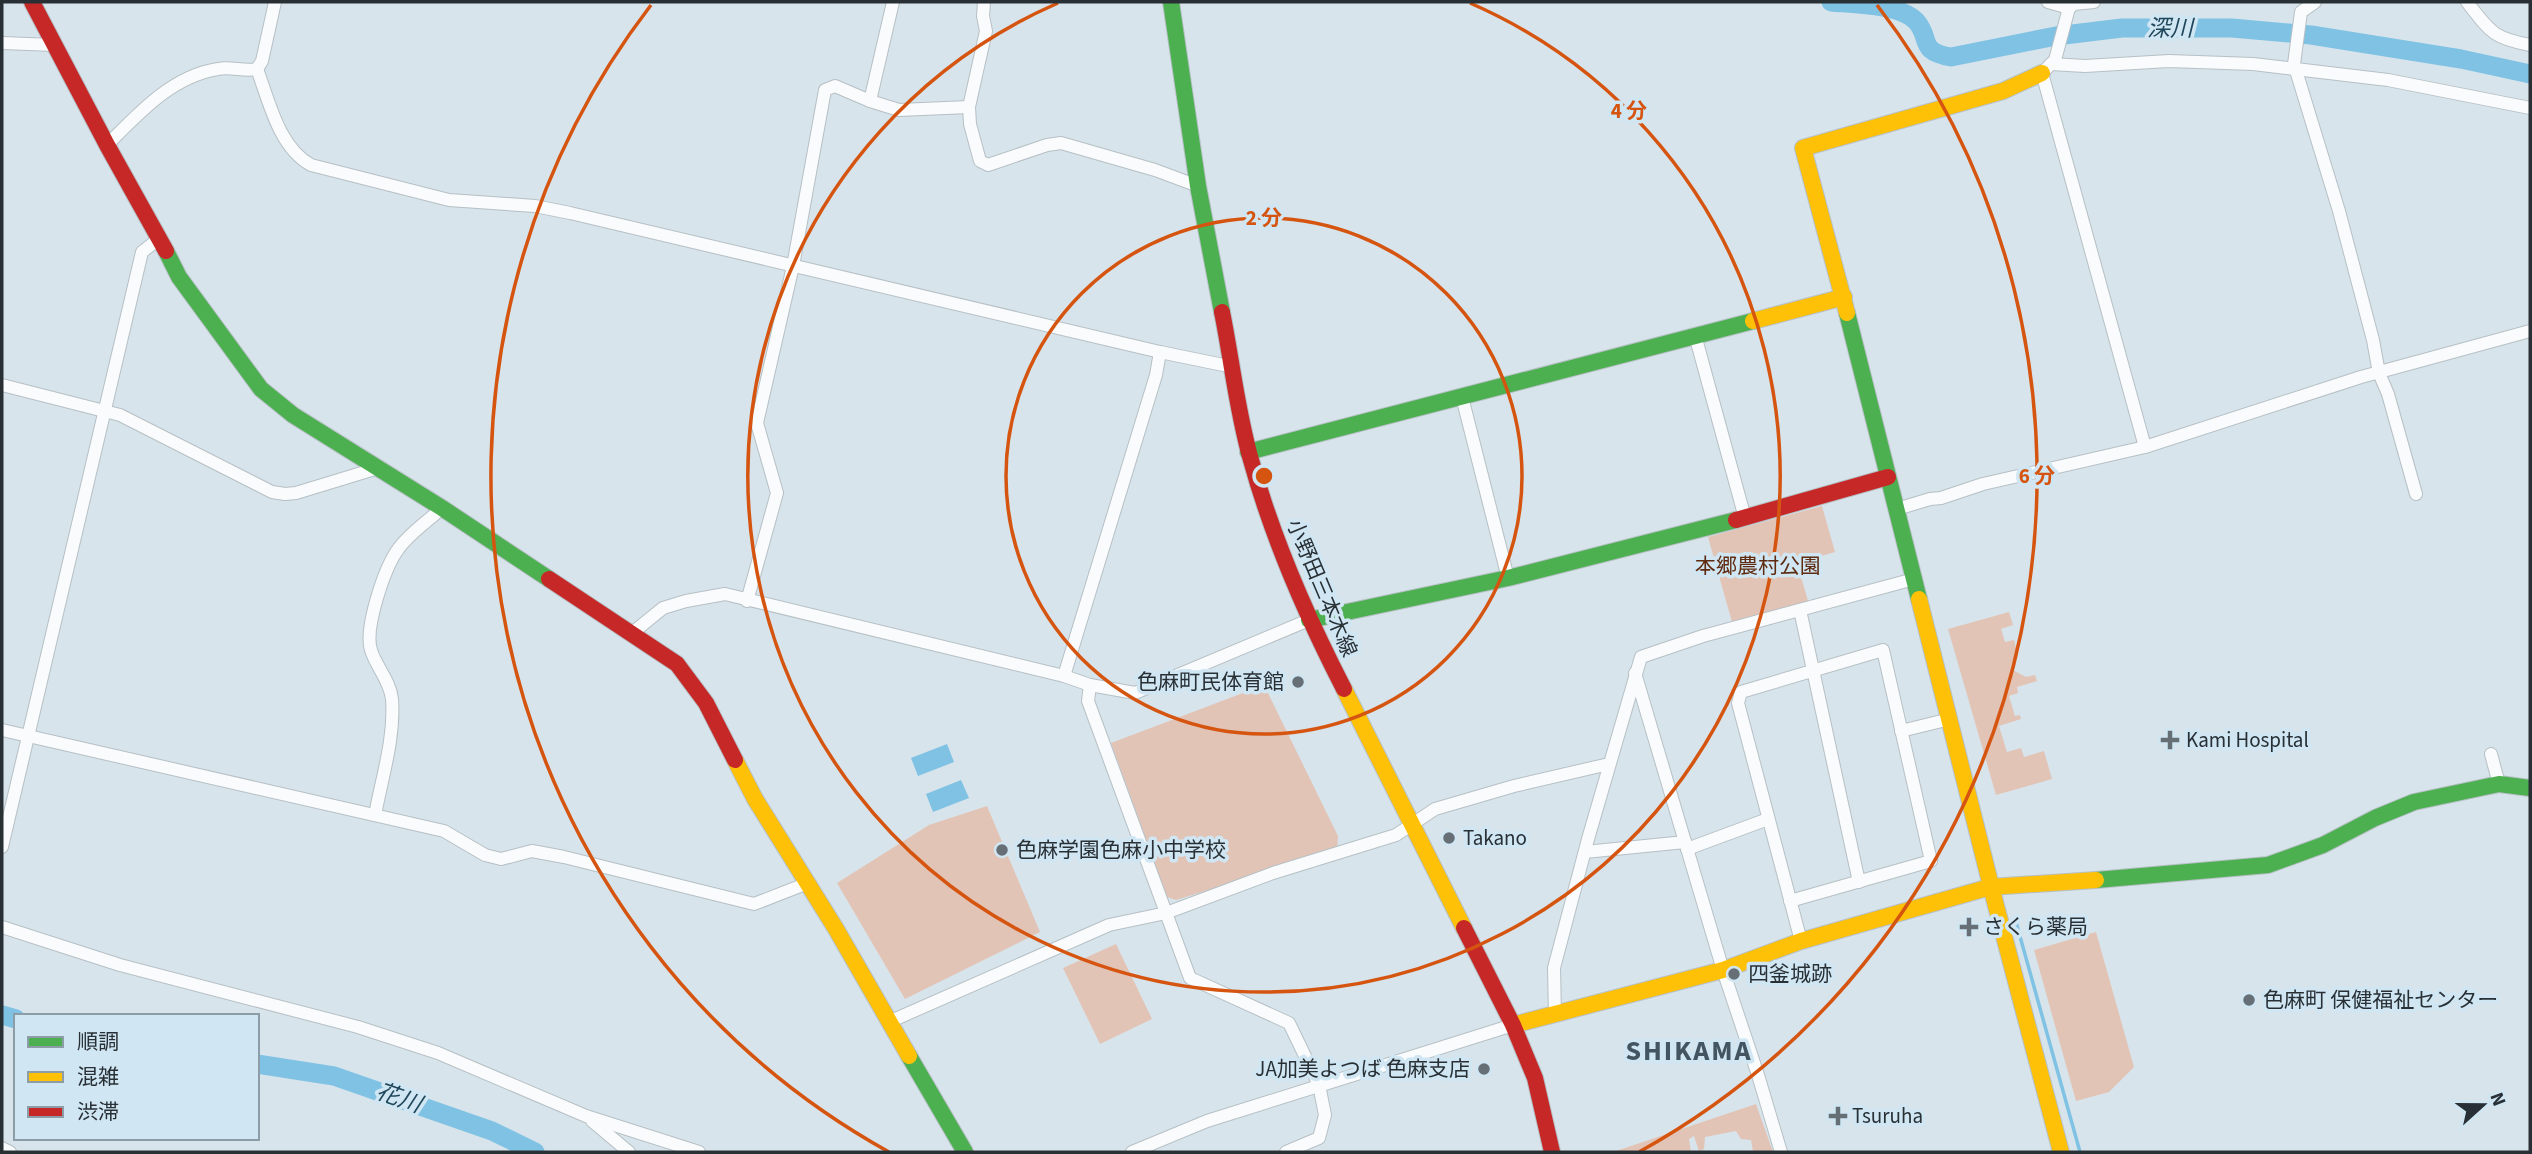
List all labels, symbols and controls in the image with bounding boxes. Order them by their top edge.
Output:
water label: 深川 [2147,12,2196,45]
text: 4 分 [1611,96,1647,126]
text: 2 分 [1246,203,1282,233]
text: 6 分 [2019,461,2055,491]
centre of rings [1252,464,1276,488]
street label: 小野田三本木線 [1279,514,1365,662]
park label: 本郷農村公園 [1695,551,1821,581]
place label: 色麻町民体育館 [1137,667,1284,697]
marker: 色麻町民体育館 [1290,674,1306,690]
place label: Kami Hospital [2186,725,2309,755]
marker: Kami Hospital [2160,730,2180,750]
place label: Takano [1463,823,1527,853]
marker: Takano [1441,830,1457,846]
place label: 色麻学園色麻小中学校 [1016,835,1226,865]
marker: 色麻学園色麻小中学校 [994,842,1010,858]
place label: さくら薬局 [1983,912,2088,942]
marker: さくら薬局 [1961,919,1977,935]
place label: 四釜城跡 [1748,959,1832,989]
marker: 四釜城跡 [1726,966,1742,982]
place label: 色麻町 保健福祉センター [2263,985,2498,1015]
marker: 色麻町 保健福祉センター [2241,992,2257,1008]
legend [14,1014,259,1140]
text: 順調 [77,1027,119,1057]
district label: SHIKAMA [1625,1031,1753,1071]
place label: JA加美よつば 色麻支店 [1255,1054,1470,1084]
marker: JA加美よつば 色麻支店 [1476,1061,1492,1077]
text: 混雑 [77,1062,119,1092]
north arrow [2448,1070,2518,1140]
water label: 花川 [372,1075,429,1122]
text: N [2483,1089,2512,1110]
text: 渋滞 [77,1097,119,1127]
place label: Tsuruha [1852,1101,1923,1131]
marker: Tsuruha [1830,1108,1846,1124]

